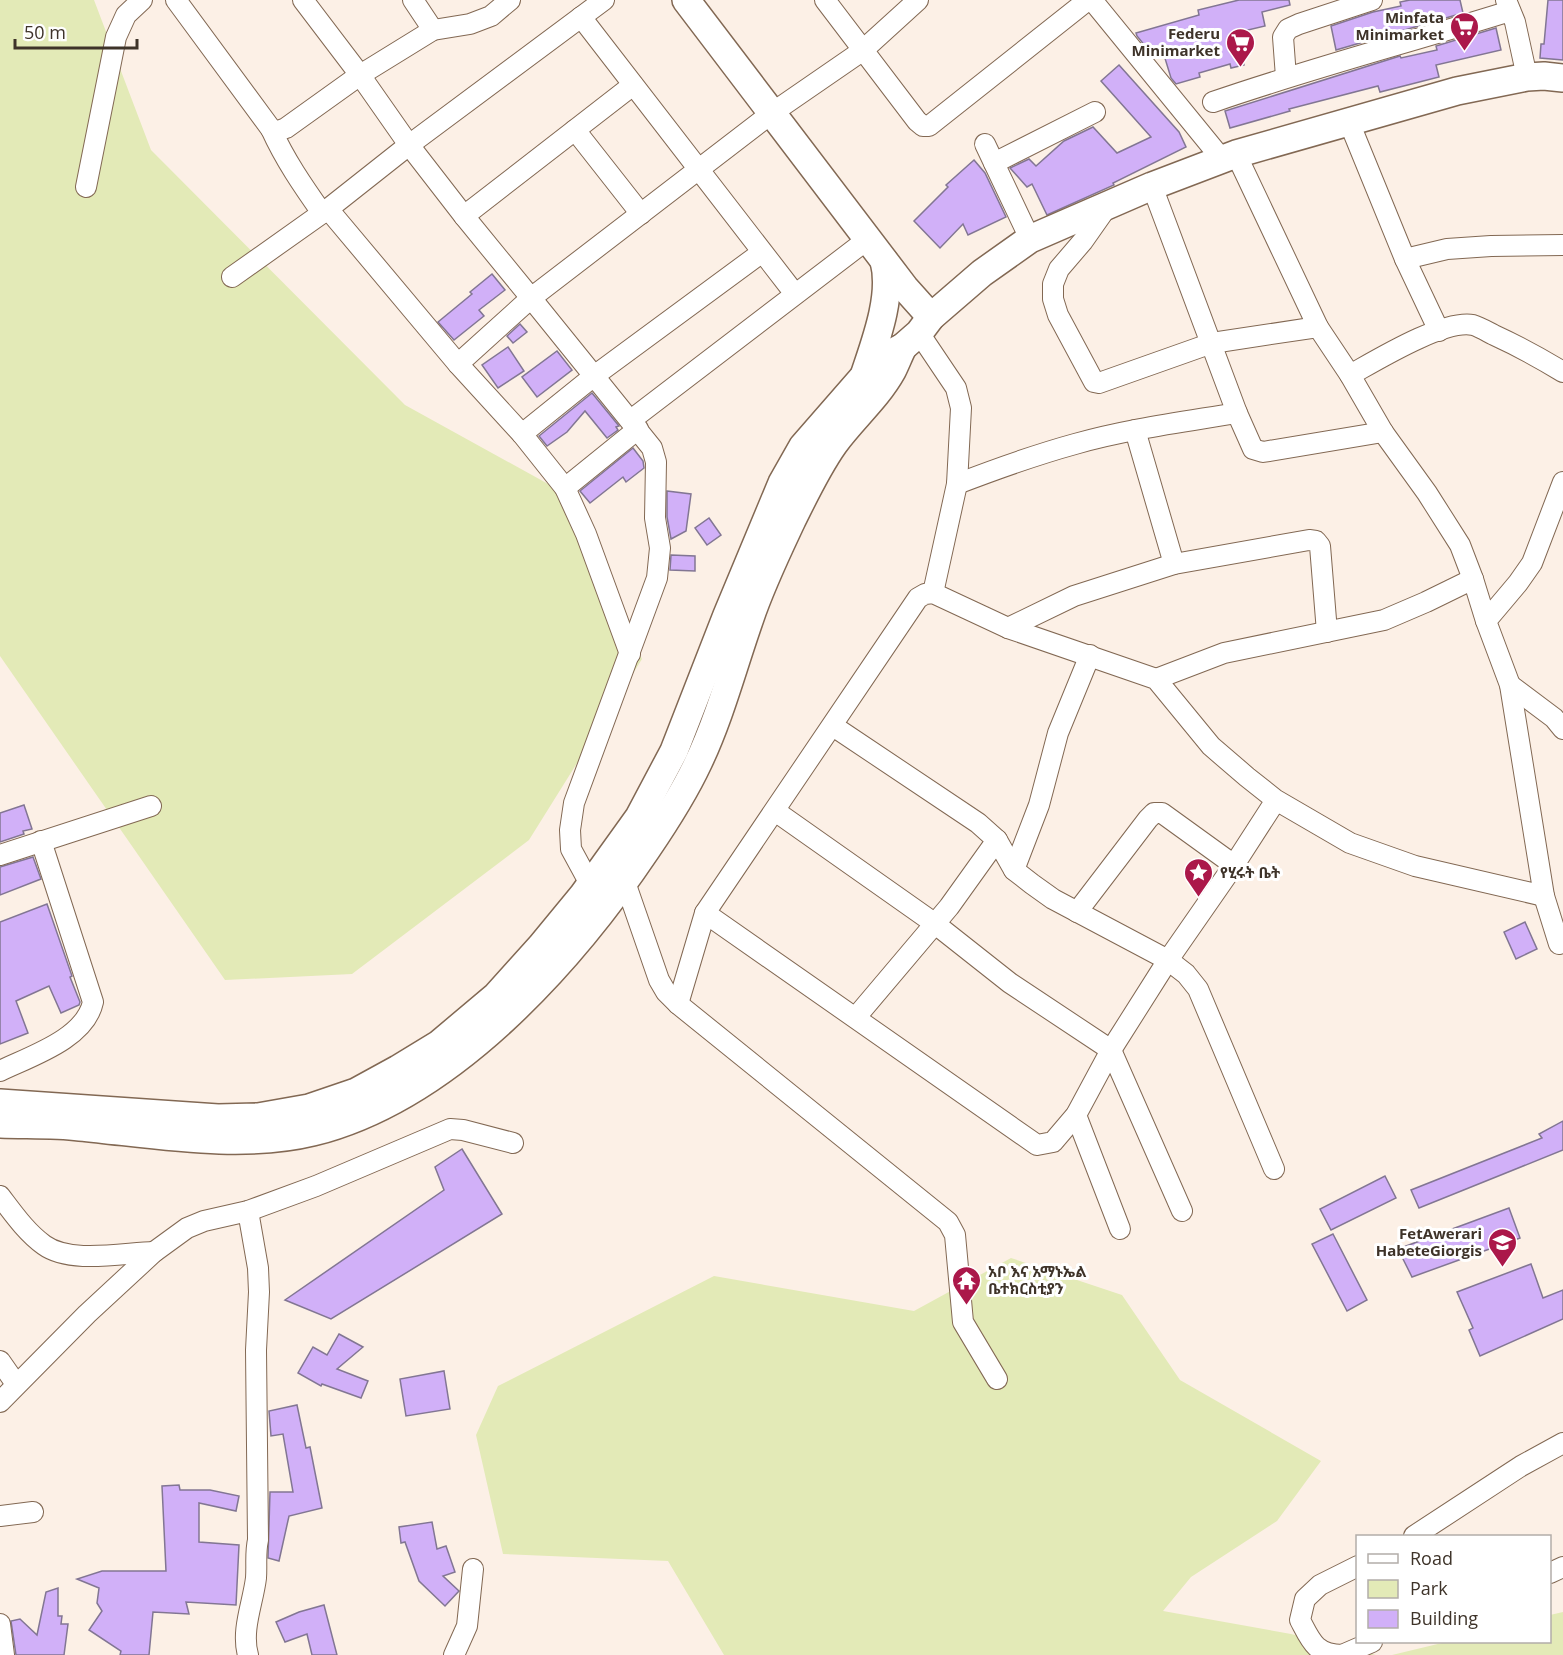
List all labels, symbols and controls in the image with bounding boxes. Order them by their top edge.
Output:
place label: Minfata Minimarket [1356,7,1444,44]
supermarket icon: Minfata Minimarket [1449,10,1481,52]
scale bar [15,12,136,50]
text: 50 m [24,20,66,44]
place label: Federu Minimarket [1132,23,1220,60]
supermarket icon: Federu Minimarket [1225,26,1257,68]
place icon: የሂሩት ቤት [1183,856,1215,898]
place label: የሂሩት ቤት [1220,862,1281,882]
place label: FetAwerari HabeteGiorgis [1376,1223,1482,1260]
school or university icon: FetAwerari HabeteGiorgis [1487,1226,1519,1268]
place label: አቦ እና አማኑኤል ቤተክርስቲያን [988,1261,1087,1298]
temple icon: አቦ እና አማኑኤል ቤተክርስቲያን [951,1264,983,1306]
legend [1356,1535,1551,1643]
text: Road [1410,1546,1453,1570]
text: Park [1410,1576,1448,1600]
text: Building [1410,1606,1478,1630]

